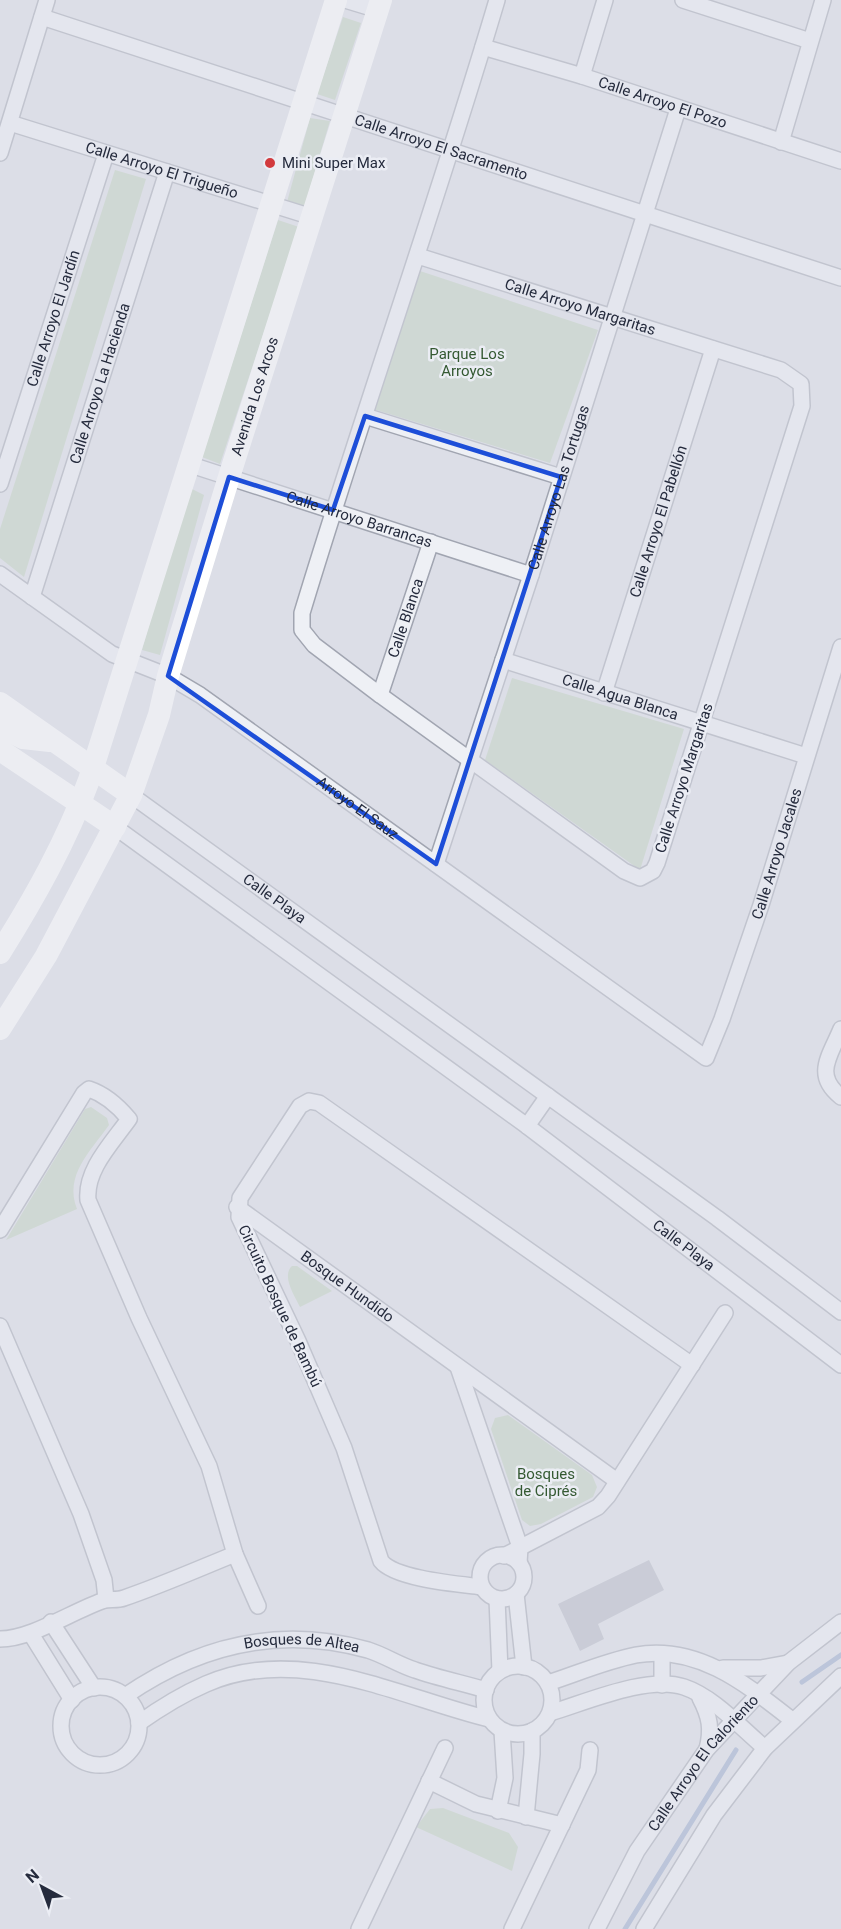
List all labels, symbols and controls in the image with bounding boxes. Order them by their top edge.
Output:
street label: Calle Arroyo El Pozo [596,73,729,132]
street label: Calle Arroyo El Sacramento [352,111,530,184]
street label: Calle Arroyo El Trigueño [83,138,240,202]
place label: Mini Super Max [282,154,386,172]
marker: Mini Super Max [263,156,277,170]
street label: Calle Arroyo El Jardín [23,248,84,389]
street label: Calle Arroyo Margaritas [503,275,658,339]
street label: Calle Arroyo La Hacienda [66,301,134,466]
street label: Avenida Los Arcos [227,334,282,458]
park label: Parque Los Arroyos [429,345,505,380]
street label: Calle Arroyo Las Tortugas [524,403,593,572]
street label: Calle Arroyo El Pabellón [626,443,691,600]
street label: Calle Arroyo Barrancas [284,487,434,551]
street label: Calle Blanca [384,576,427,660]
street label: Calle Agua Blanca [560,670,681,724]
street label: Calle Arroyo Margaritas [651,701,717,855]
street label: Arroyo El Sauz [313,773,402,843]
street label: Calle Arroyo Jacales [748,786,806,922]
street label: Calle Playa [240,870,310,927]
street label: Calle Playa [649,1216,718,1275]
street label: Circuito Bosque de Bambú [234,1222,326,1390]
street label: Bosque Hundido [297,1247,397,1326]
park label: Bosques de Ciprés [515,1465,577,1500]
street label: Bosques de Altea [242,1630,362,1656]
street label: Calle Arroyo El Caloriento [644,1691,762,1835]
north arrow [12,1857,72,1917]
text: N [22,1865,43,1887]

